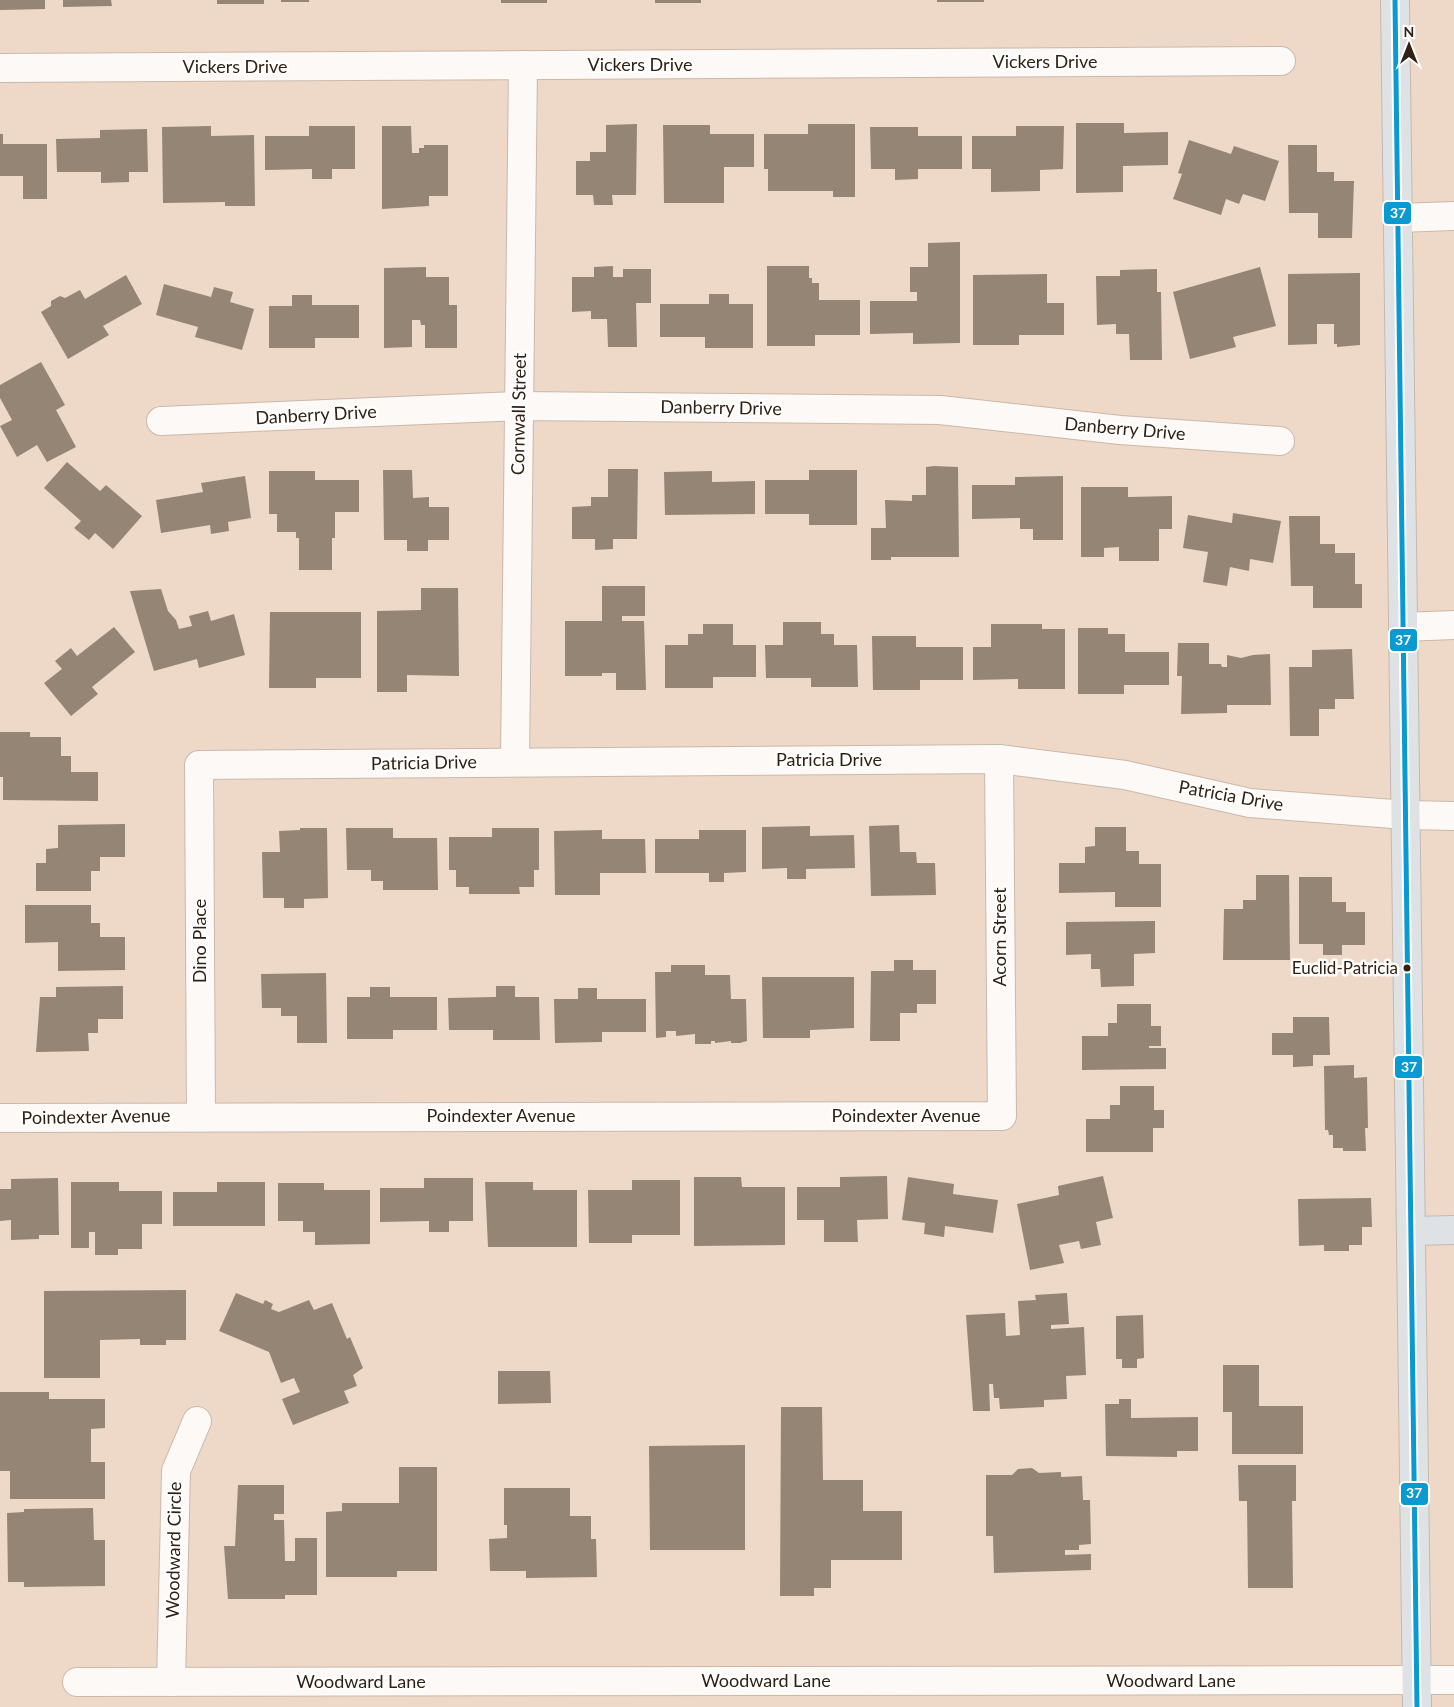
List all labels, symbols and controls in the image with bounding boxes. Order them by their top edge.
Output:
north arrow [1384,20,1434,70]
text: N [1404,23,1414,40]
street label: Vickers Drive [992,50,1098,72]
street label: Vickers Drive [587,53,693,75]
street label: Vickers Drive [182,55,288,77]
line badge: 37 [1383,201,1412,225]
text: 37 [1390,204,1406,221]
street label: Cornwall Street [506,352,530,475]
street label: Danberry Drive [660,395,782,419]
street label: Danberry Drive [255,400,377,428]
street label: Danberry Drive [1064,412,1187,444]
line badge: 37 [1389,628,1418,652]
text: 37 [1395,631,1411,648]
street label: Patricia Drive [776,748,882,770]
street label: Patricia Drive [371,750,477,774]
street label: Patricia Drive [1177,775,1285,815]
street label: Acorn Street [988,887,1010,987]
street label: Dino Place [188,899,210,983]
place label: Euclid-Patricia [1292,957,1398,978]
marker: Euclid-Patricia [1402,963,1412,973]
line badge: 37 [1394,1055,1423,1079]
text: 37 [1401,1058,1417,1075]
street label: Poindexter Avenue [21,1104,171,1128]
street label: Poindexter Avenue [426,1104,576,1126]
street label: Poindexter Avenue [831,1104,981,1126]
street label: Woodward Circle [161,1481,185,1619]
line badge: 37 [1400,1482,1429,1506]
text: 37 [1406,1484,1422,1501]
street label: Woodward Lane [701,1669,831,1691]
street label: Woodward Lane [1106,1669,1236,1691]
street label: Woodward Lane [296,1670,426,1692]

